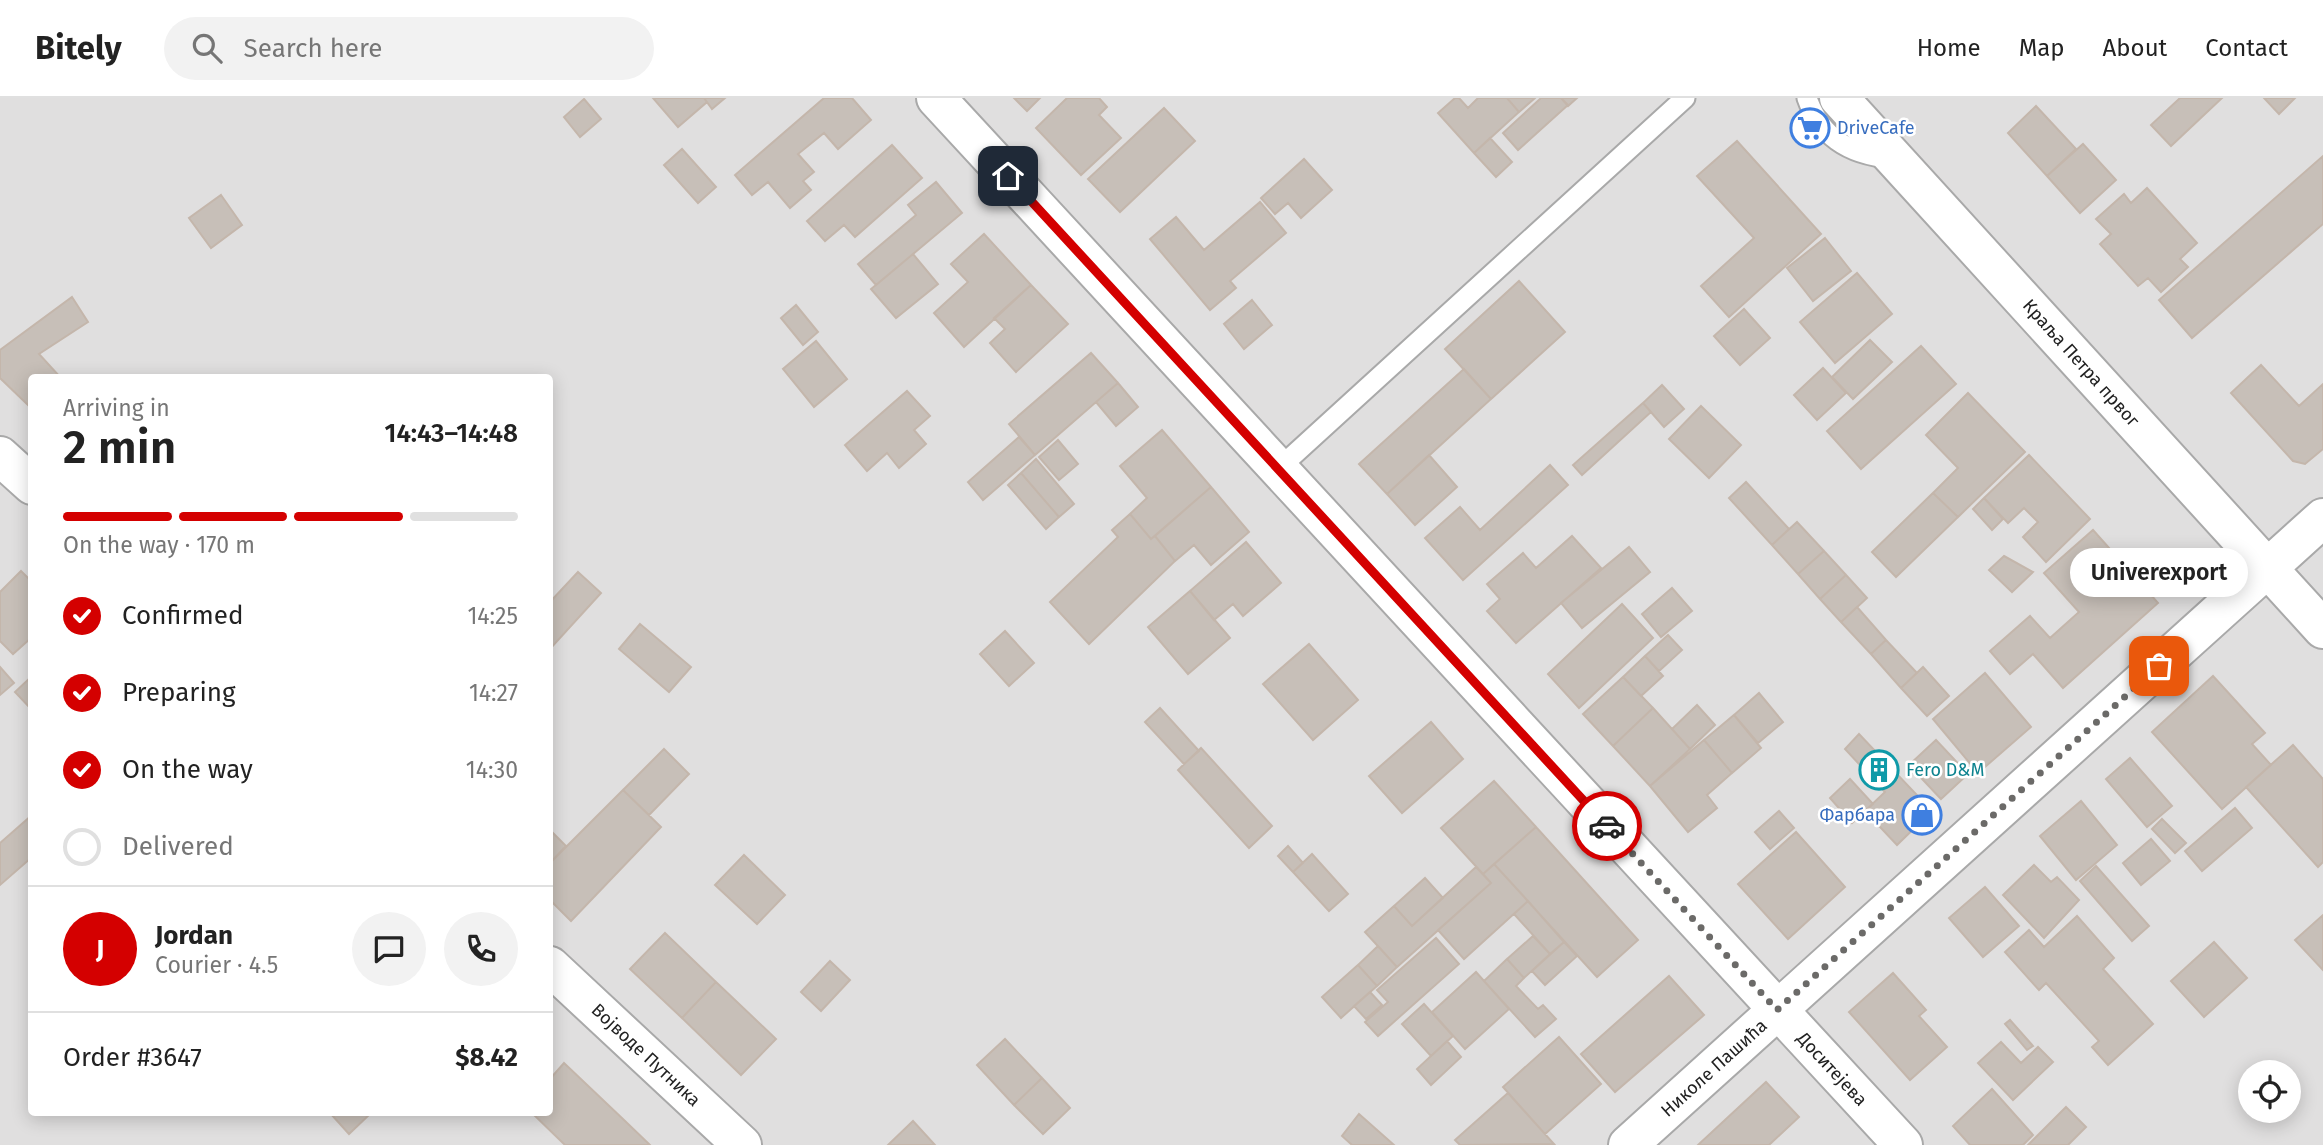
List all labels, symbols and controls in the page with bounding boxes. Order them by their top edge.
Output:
search box [164,17,654,80]
text: Bitely [35,28,122,68]
icon: search [188,29,226,67]
text: Search here [244,33,382,64]
text: Home [1917,34,1981,62]
text: Map [2019,34,2065,62]
text: About [2103,34,2167,62]
text: Contact [2205,34,2288,62]
supermarket icon: DriveCafe [1789,107,1831,149]
place label: DriveCafe [1837,117,1915,139]
pin [978,146,1038,206]
icon: home [989,157,1027,195]
street label: Краља Петра првог [2018,295,2144,432]
text: Arriving in [63,394,170,422]
text: 14:43–14:48 [385,418,518,449]
text: 2 min [63,420,176,475]
text: On the way · 170 m [63,531,255,559]
callout: Univerexport [2070,547,2248,596]
text: Univerexport [2091,558,2227,586]
icon: check [63,597,101,635]
text: Confirmed [122,600,243,631]
text: 14:25 [467,602,518,630]
pin [2129,636,2189,696]
icon: bag [2140,647,2178,685]
icon: check [63,674,101,712]
text: Preparing [122,677,235,708]
text: 14:27 [469,679,518,707]
building icon: Fero D&M [1858,749,1900,791]
icon: check [63,751,101,789]
text: On the way [122,754,253,785]
text: 14:30 [466,756,518,784]
place label: Fero D&M [1906,759,1984,781]
courier [1572,791,1642,861]
shop icon: Фарбара [1901,794,1943,836]
place label: Фарбара [1820,804,1895,826]
icon: car [1588,807,1626,845]
text: Delivered [122,831,234,862]
button: chat [352,912,426,986]
button: phone [444,912,518,986]
text: Jordan [155,920,233,951]
text: J [96,934,104,965]
text: Courier · 4.5 [155,951,278,979]
street label: Војводе Путника [587,999,705,1111]
street label: Николе Пашића [1656,1015,1772,1121]
street label: Доситејева [1792,1027,1872,1111]
text: Order #3647 [63,1042,202,1073]
text: $8.42 [455,1042,518,1073]
map controls [2238,1060,2301,1123]
button: locate [2238,1060,2301,1123]

